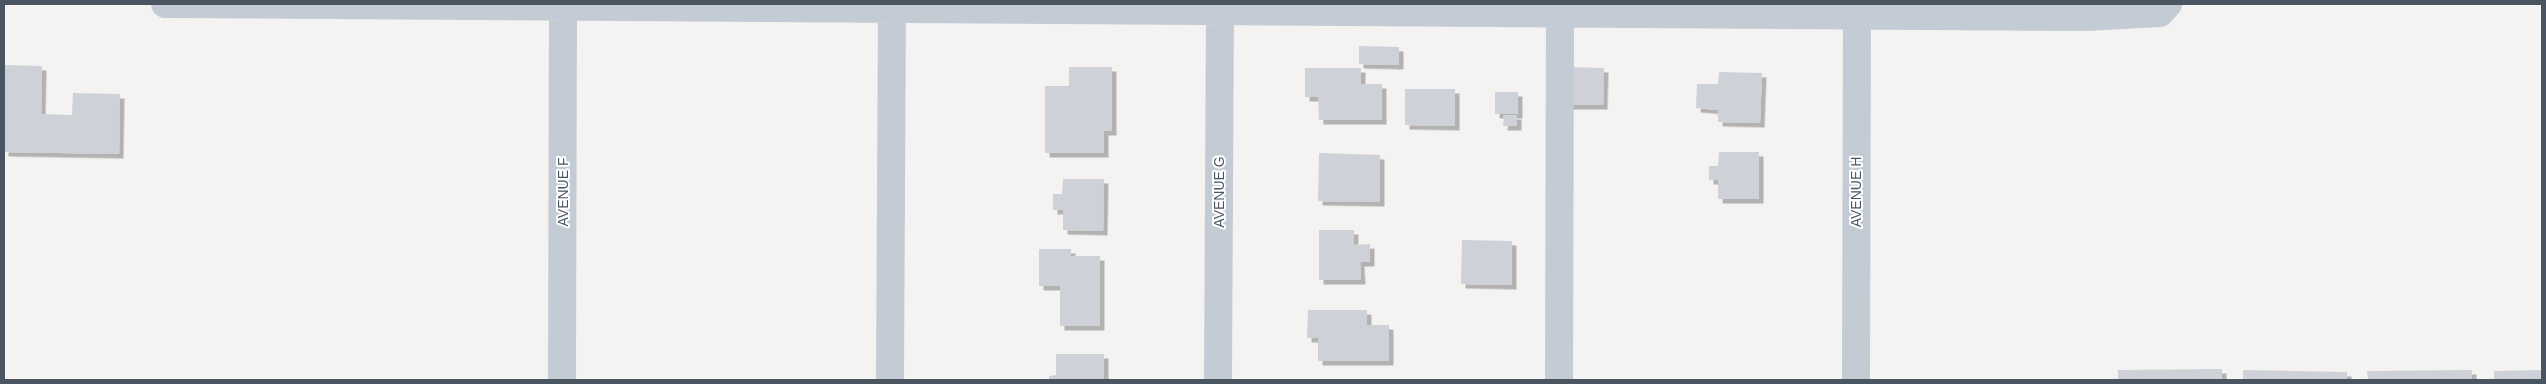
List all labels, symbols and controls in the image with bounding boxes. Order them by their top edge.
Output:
street label: AVENUE G [1211,156,1227,228]
street label: AVENUE H [1848,157,1864,227]
street label: AVENUE F [555,158,571,226]

